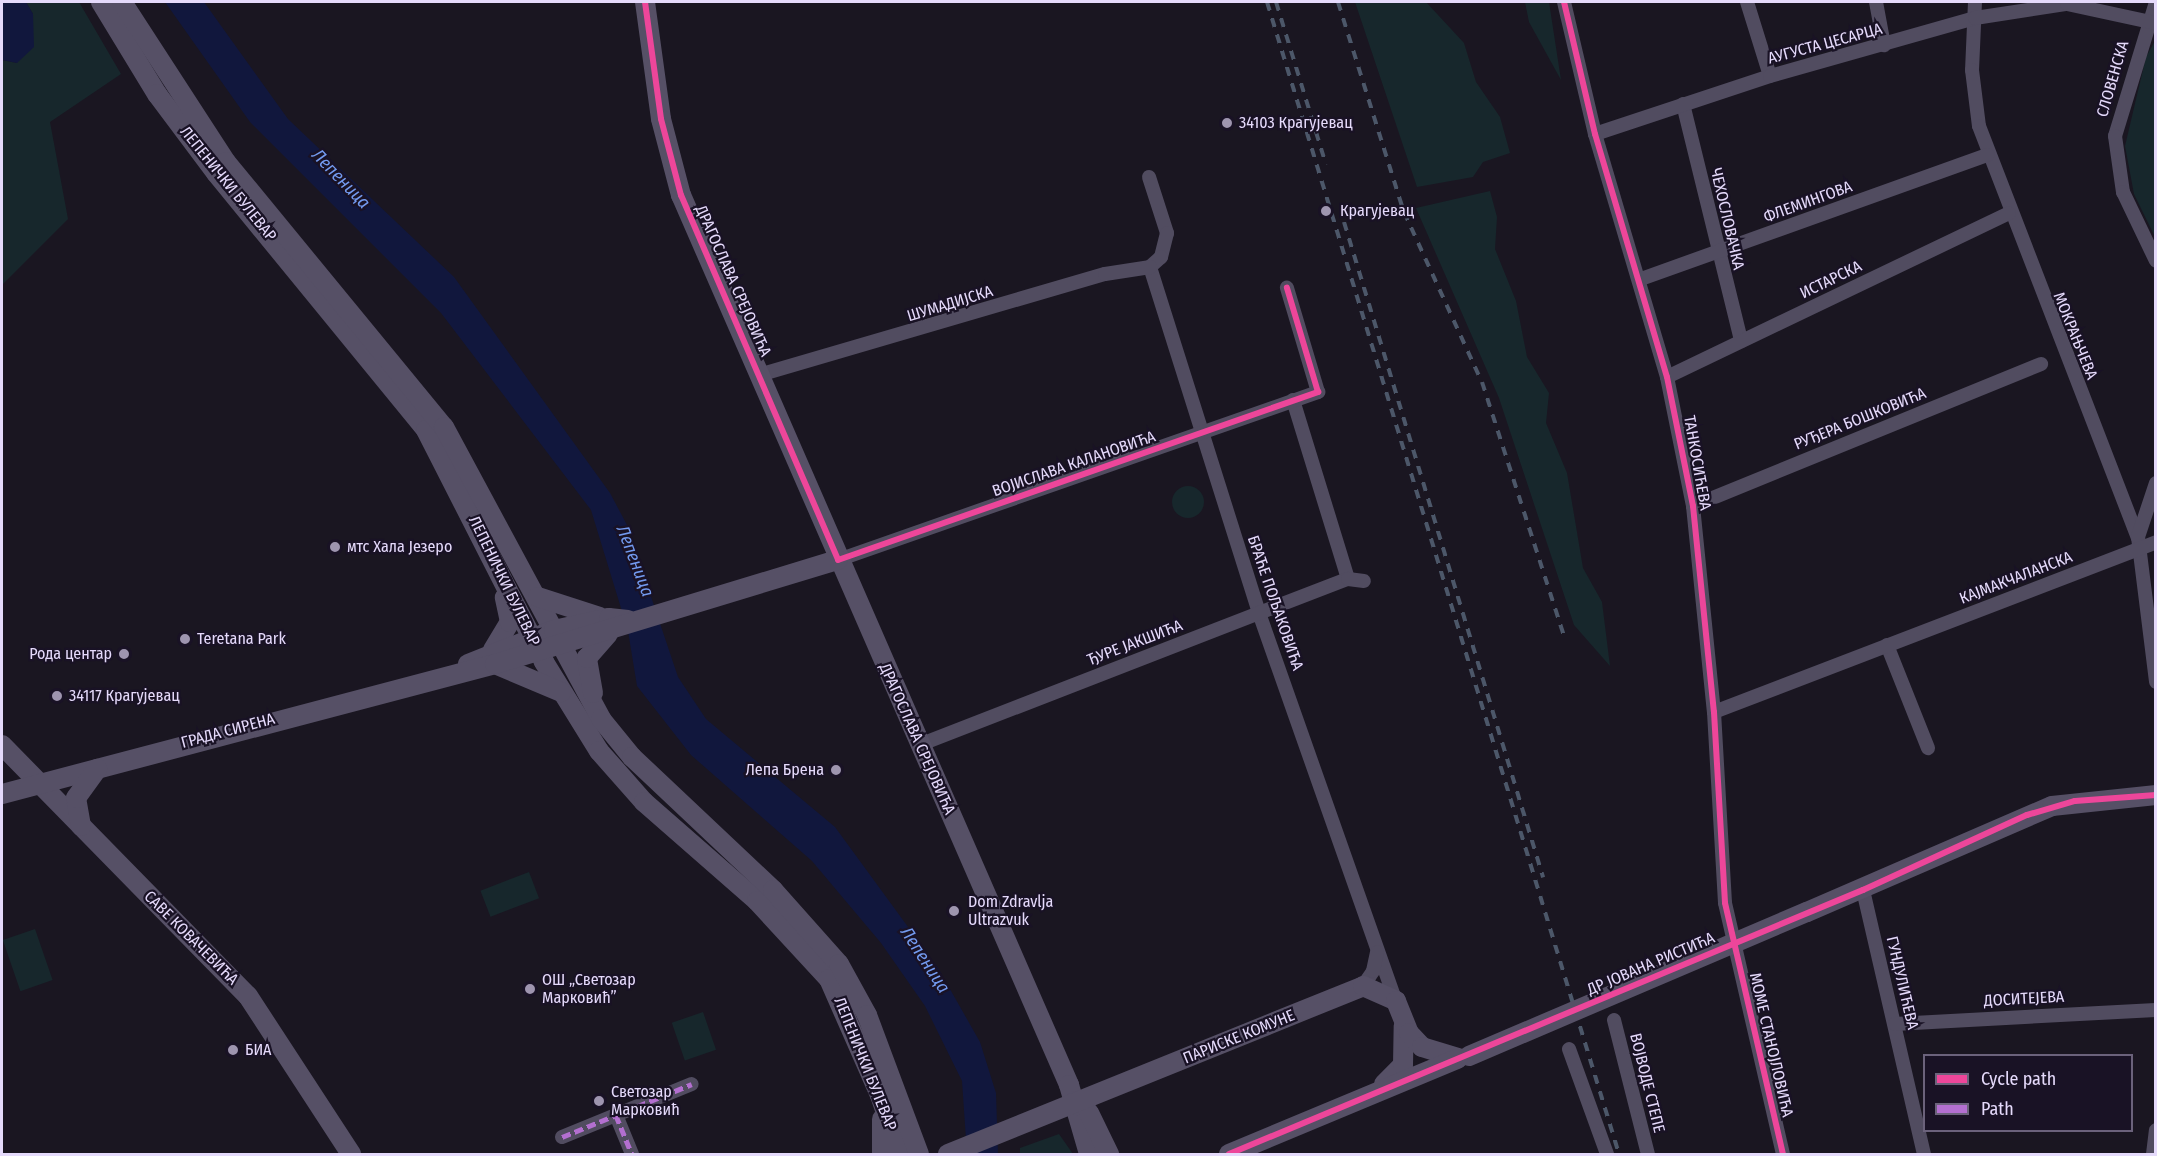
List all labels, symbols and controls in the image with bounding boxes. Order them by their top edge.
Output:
street label: АУГУСТА ЦЕСАРЦА [1766,20,1884,68]
street label: СЛОВЕНСКА [2093,39,2133,119]
place label: 34103 Крагујевац [1239,113,1353,133]
marker: 34103 Крагујевац [1220,116,1234,130]
street label: ЛЕПЕНИЧКИ БУЛЕВАР [176,123,280,245]
water label: Лепеница [307,145,375,213]
street label: ЧЕХОСЛОВАЧКА [1706,166,1748,272]
street label: ФЛЕМИНГОВА [1761,177,1855,227]
place label: Крагујевац [1340,201,1414,221]
street label: ДРАГОСЛАВА СРЕЈОВИЋА [691,202,775,360]
marker: Крагујевац [1317,202,1335,220]
street label: ИСТАРСКА [1797,257,1865,303]
street label: ШУМАДИЈСКА [905,282,995,326]
street label: МОКРАЊЧЕВА [2049,290,2101,382]
street label: РУЂЕРА БОШКОВИЋА [1791,384,1929,454]
street label: ТАНКОСИЋЕВА [1679,414,1715,512]
street label: ВОЈИСЛАВА КАЛАНОВИЋА [990,427,1158,501]
street label: ЛЕПЕНИЧКИ БУЛЕВАР [464,513,544,649]
water label: Лепеница [612,522,658,600]
street label: БРАЋЕ ПОЉАКОВИЋА [1243,533,1307,673]
place label: мтс Хала Језеро [347,537,452,557]
marker: мтс Хала Језеро [328,540,342,554]
street label: КАЈМАКЧАЛАНСКА [1957,548,2075,608]
street label: ЂУРЕ ЈАКШИЋА [1085,616,1185,670]
place label: Teretana Park [197,629,286,649]
marker: Teretana Park [178,632,192,646]
place label: Рода центар [29,644,112,664]
marker: Рода центар [117,647,131,661]
street label: ДРАГОСЛАВА СРЕЈОВИЋА [875,660,959,818]
place label: 34117 Крагујевац [69,686,180,706]
marker: 34117 Крагујевац [50,689,64,703]
street label: ГРАДА СИРЕНА [179,709,277,753]
place label: Лепа Брена [745,760,824,780]
marker: Лепа Брена [829,763,843,777]
street label: САВЕ КОВАЧЕВИЋА [140,887,242,989]
place label: Dom Zdravlja Ultrazvuk [968,892,1053,930]
marker: Dom Zdravlja Ultrazvuk [945,902,963,920]
water label: Лепеница [896,923,954,997]
street label: ДР ЈОВАНА РИСТИЋА [1584,929,1718,999]
street label: ГУНДУЛИЋЕВА [1882,934,1922,1032]
place label: ОШ „Светозар Марковић” [542,970,636,1008]
street label: МОМЕ СТАНОЈЛОВИЋА [1745,971,1797,1119]
marker: ОШ „Светозар Марковић” [523,982,537,996]
street label: ДОСИТЕЈЕВА [1983,987,2065,1011]
street label: ЛЕПЕНИЧКИ БУЛЕВАР [829,994,901,1134]
street label: ПАРИСКЕ КОМУНЕ [1180,1006,1298,1068]
street label: ВОЈВОДЕ СТЕПЕ [1625,1031,1669,1135]
place label: БИА [245,1040,272,1060]
marker: БИА [226,1043,240,1057]
legend [1923,1054,2133,1132]
text: Cycle path [1981,1068,2056,1090]
place label: Светозар Марковић [611,1082,680,1120]
marker: Светозар Марковић [592,1094,606,1108]
text: Path [1981,1098,2014,1120]

